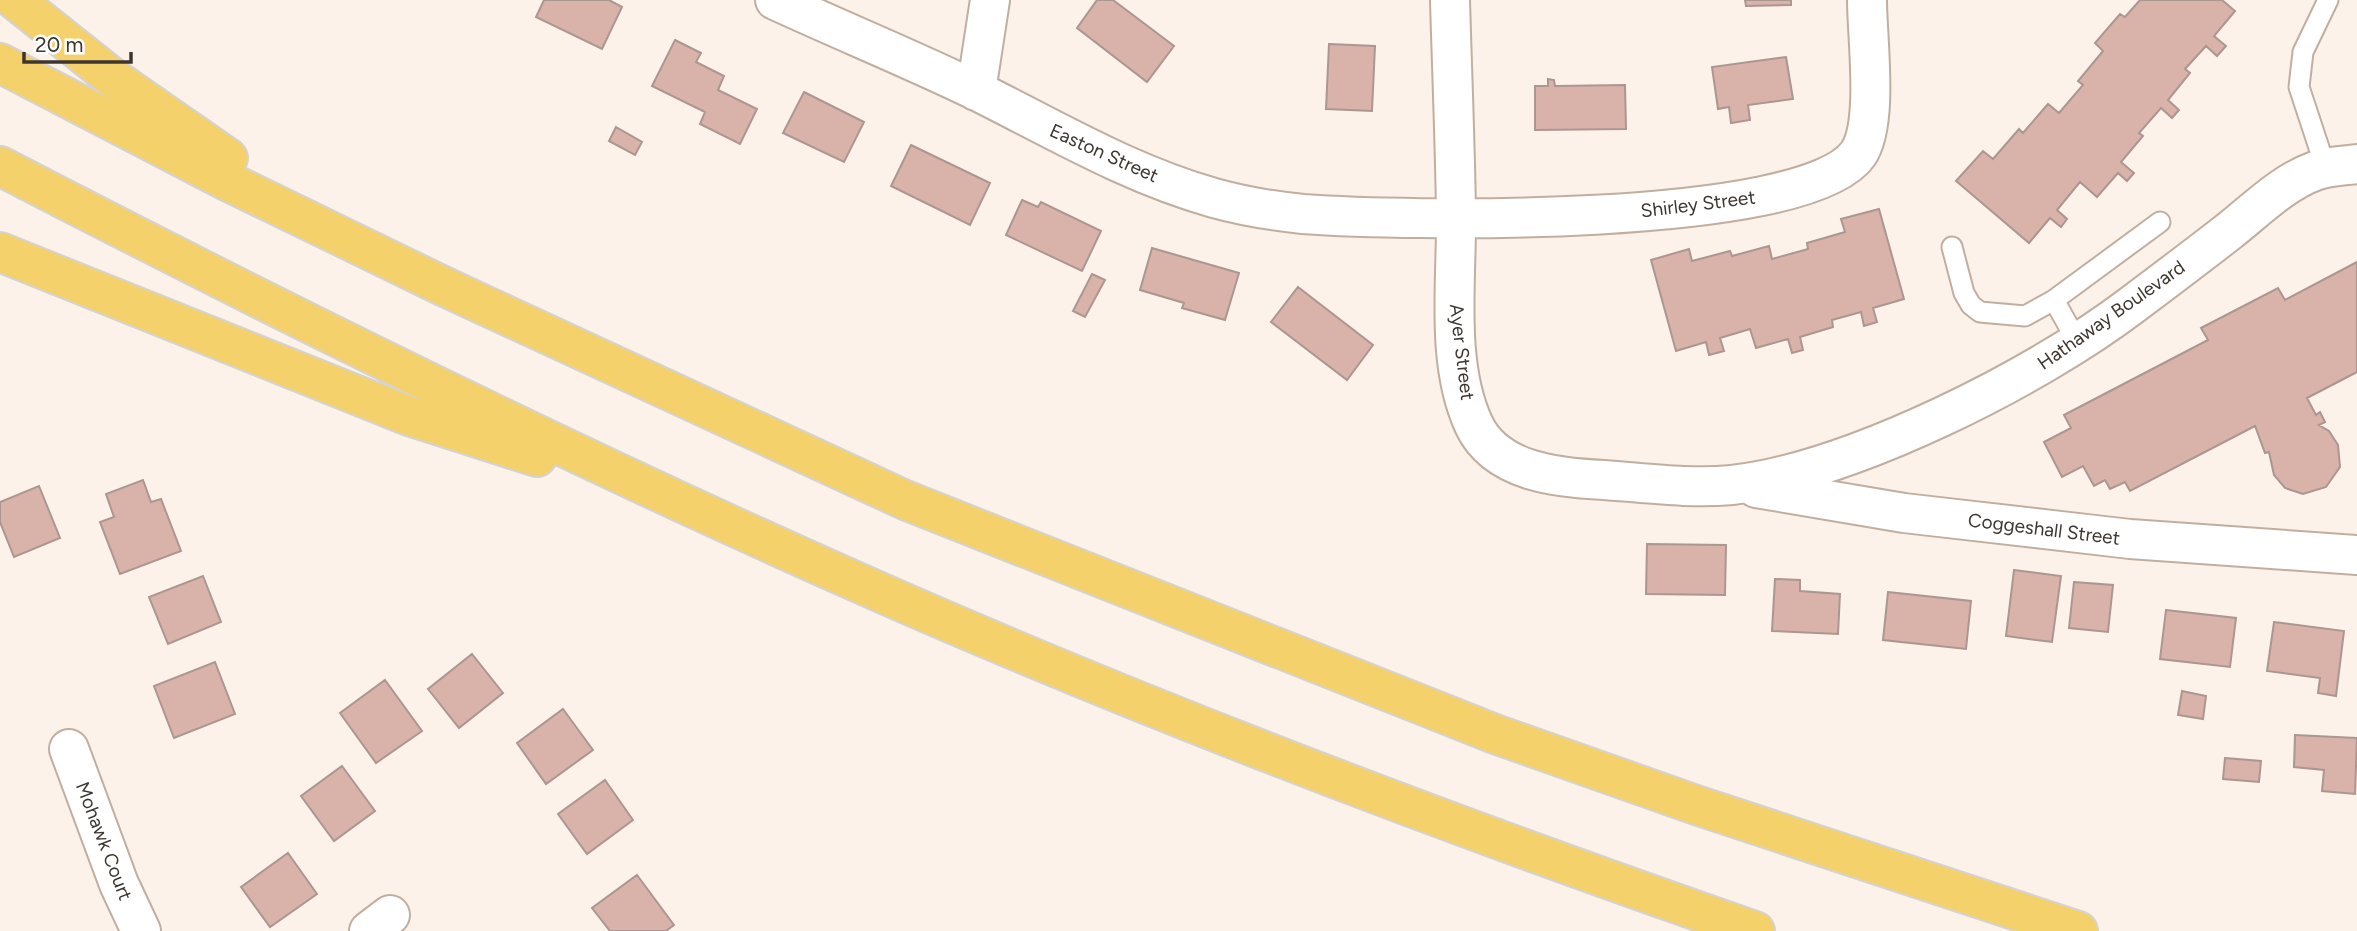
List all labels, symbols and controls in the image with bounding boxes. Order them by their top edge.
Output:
scale bar [24,21,131,65]
text: 20 m [35,32,83,57]
street label: Easton Street [1046,119,1162,187]
street label: Shirley Street [1639,186,1757,222]
street label: Hathaway Boulevard [2033,255,2189,375]
street label: Ayer Street [1445,302,1479,402]
street label: Coggeshall Street [1967,508,2121,550]
street label: Mohawk Court [71,779,137,903]

